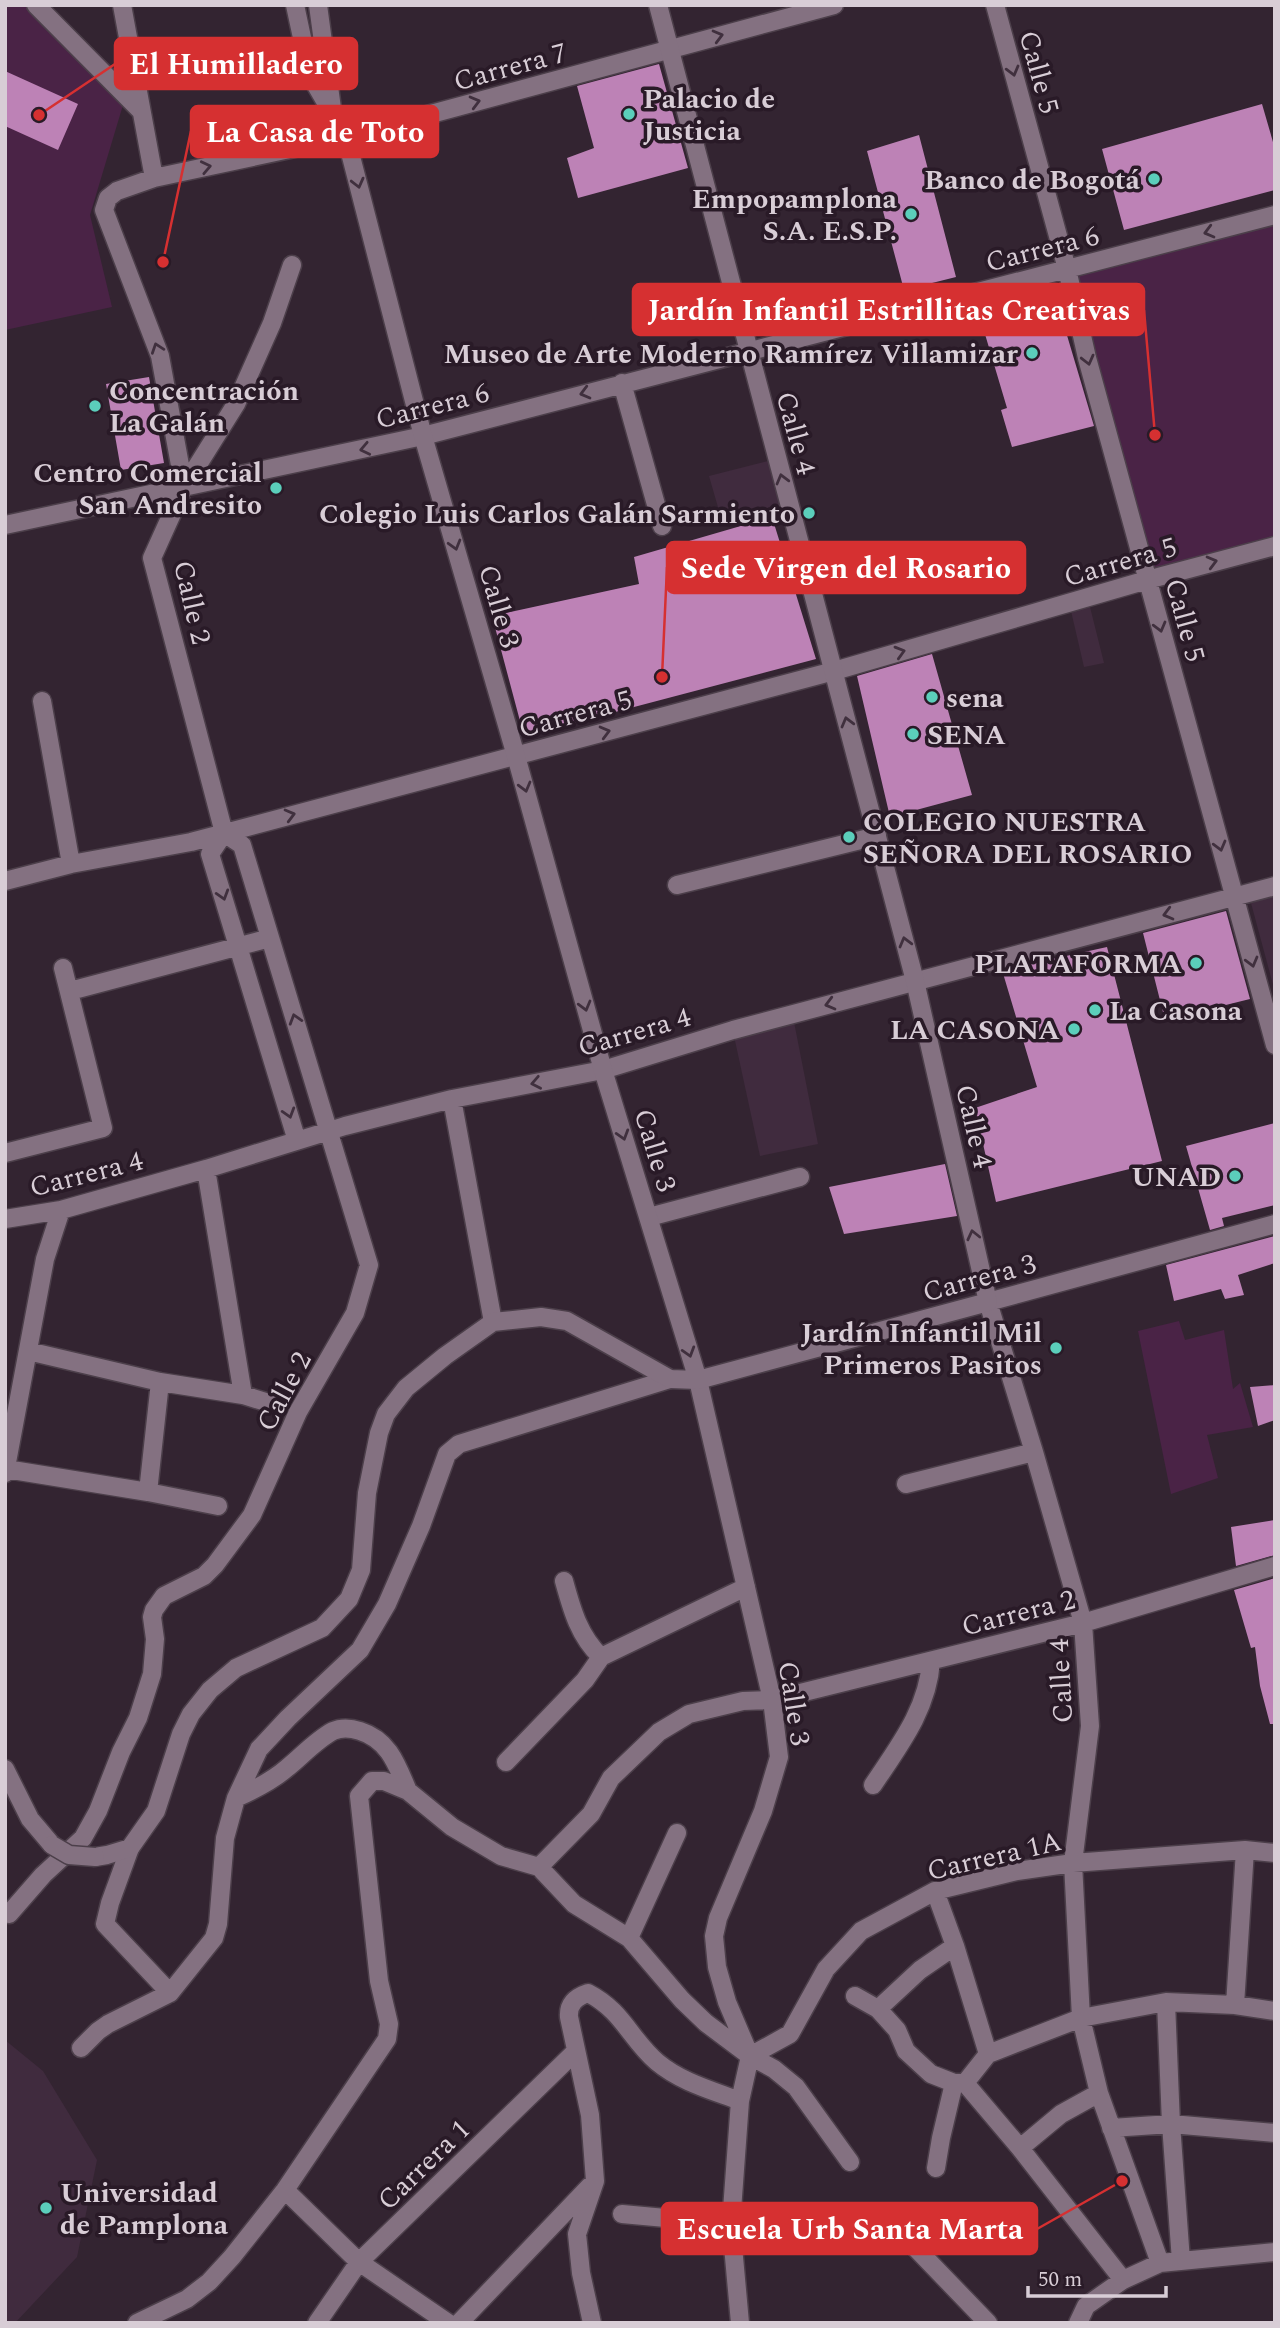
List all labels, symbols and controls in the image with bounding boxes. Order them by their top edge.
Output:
street label: Calle 5 [1007,26,1070,119]
one-way arrow [712,30,724,45]
street label: Carrera 7 [449,32,572,103]
callout: El Humilladero [115,38,357,89]
text: El Humilladero [129,42,343,88]
one-way arrow [1005,65,1019,77]
place label: Palacio de Justicia [643,78,775,153]
one-way arrow [468,96,480,111]
callout: La Casa de Toto [191,106,438,157]
marker: Palacio de Justicia [621,106,637,122]
text: La Casa de Toto [206,110,424,156]
place label: Banco de Bogotá [924,159,1141,202]
one-way arrow [200,161,212,176]
marker: Banco de Bogotá [1146,171,1162,187]
one-way arrow [350,177,364,189]
place label: Empopamplona S.A. E.S.P. [692,178,898,253]
marker: Empopamplona S.A. E.S.P. [903,206,919,222]
street label: Carrera 6 [981,215,1104,284]
one-way arrow [1203,224,1215,239]
callout: Jardín Infantil Estrillitas Creativas [633,284,1144,335]
text: Jardín Infantil Estrillitas Creativas [647,288,1131,334]
place label: Museo de Arte Moderno Ramírez Villamizar [443,333,1018,376]
one-way arrow [151,343,165,355]
marker: Museo de Arte Moderno Ramírez Villamizar [1024,345,1040,361]
one-way arrow [1080,354,1094,366]
place label: Concentración La Galán [109,370,299,445]
street label: Carrera 6 [371,372,494,441]
one-way arrow [579,385,591,399]
street label: Calle 4 [764,387,827,480]
marker: Concentración La Galán [87,398,103,414]
one-way arrow [359,440,371,455]
place label: Centro Comercial San Andresito [33,452,262,527]
one-way arrow [776,473,791,485]
marker: Centro Comercial San Andresito [268,480,284,496]
place label: Colegio Luis Carlos Galán Sarmiento [319,493,795,536]
marker: Colegio Luis Carlos Galán Sarmiento [801,505,817,521]
street label: Carrera 5 [1059,526,1182,599]
one-way arrow [446,538,461,550]
callout: Sede Virgen del Rosario [667,542,1025,593]
text: Sede Virgen del Rosario [681,546,1011,592]
street label: Calle 2 [161,556,222,649]
one-way arrow [1206,556,1218,570]
street label: Calle 3 [466,560,531,653]
street label: Calle 5 [1153,574,1216,667]
one-way arrow [1152,621,1166,633]
one-way arrow [894,646,906,661]
place label: sena [946,677,1004,720]
street label: Carrera 5 [514,679,637,750]
marker: sena [924,689,940,705]
place label: SENA [927,714,1006,757]
one-way arrow [841,716,856,728]
one-way arrow [598,726,610,740]
marker: SENA [905,726,921,742]
one-way arrow [516,781,531,793]
place label: COLEGIO NUESTRA SEÑORA DEL ROSARIO [863,801,1192,876]
one-way arrow [284,809,296,823]
marker: COLEGIO NUESTRA SEÑORA DEL ROSARIO [841,829,857,845]
one-way arrow [1212,840,1227,852]
one-way arrow [214,889,229,901]
one-way arrow [1163,906,1175,920]
one-way arrow [899,936,913,948]
place label: PLATAFORMA [974,943,1182,986]
marker: PLATAFORMA [1188,955,1204,971]
one-way arrow [1244,956,1258,968]
place label: La Casona [1109,990,1243,1033]
street label: Carrera 4 [573,996,696,1069]
one-way arrow [824,996,836,1010]
one-way arrow [577,1000,592,1012]
marker: La Casona [1087,1002,1103,1018]
place label: LA CASONA [890,1009,1060,1052]
one-way arrow [289,1013,304,1025]
marker: LA CASONA [1066,1021,1082,1037]
one-way arrow [530,1074,542,1089]
street label: Calle 4 [943,1080,1004,1173]
street label: Calle 3 [622,1104,688,1197]
one-way arrow [280,1106,295,1118]
one-way arrow [615,1128,630,1140]
street label: Carrera 4 [25,1140,148,1209]
place label: UNAD [1131,1156,1221,1199]
marker: UNAD [1227,1168,1243,1184]
one-way arrow [966,1230,981,1242]
street label: Carrera 3 [918,1243,1041,1314]
place label: Jardín Infantil Mil Primeros Pasitos [801,1312,1042,1387]
marker: Jardín Infantil Mil Primeros Pasitos [1048,1340,1064,1356]
street label: Calle 2 [245,1344,323,1439]
one-way arrow [681,1346,696,1358]
street label: Carrera 2 [957,1579,1080,1648]
street label: Calle 4 [1038,1637,1085,1724]
street label: Calle 3 [766,1658,821,1749]
street label: Carrera 1A [923,1820,1066,1893]
street label: Carrera 1 [367,2109,481,2221]
place label: Universidad de Pamplona [60,2172,229,2247]
marker: Universidad de Pamplona [38,2200,54,2216]
callout: Escuela Urb Santa Marta [662,2203,1037,2254]
text: Escuela Urb Santa Marta [677,2207,1024,2253]
scale bar [1028,2254,1166,2298]
text: 50 m [1038,2264,1082,2296]

